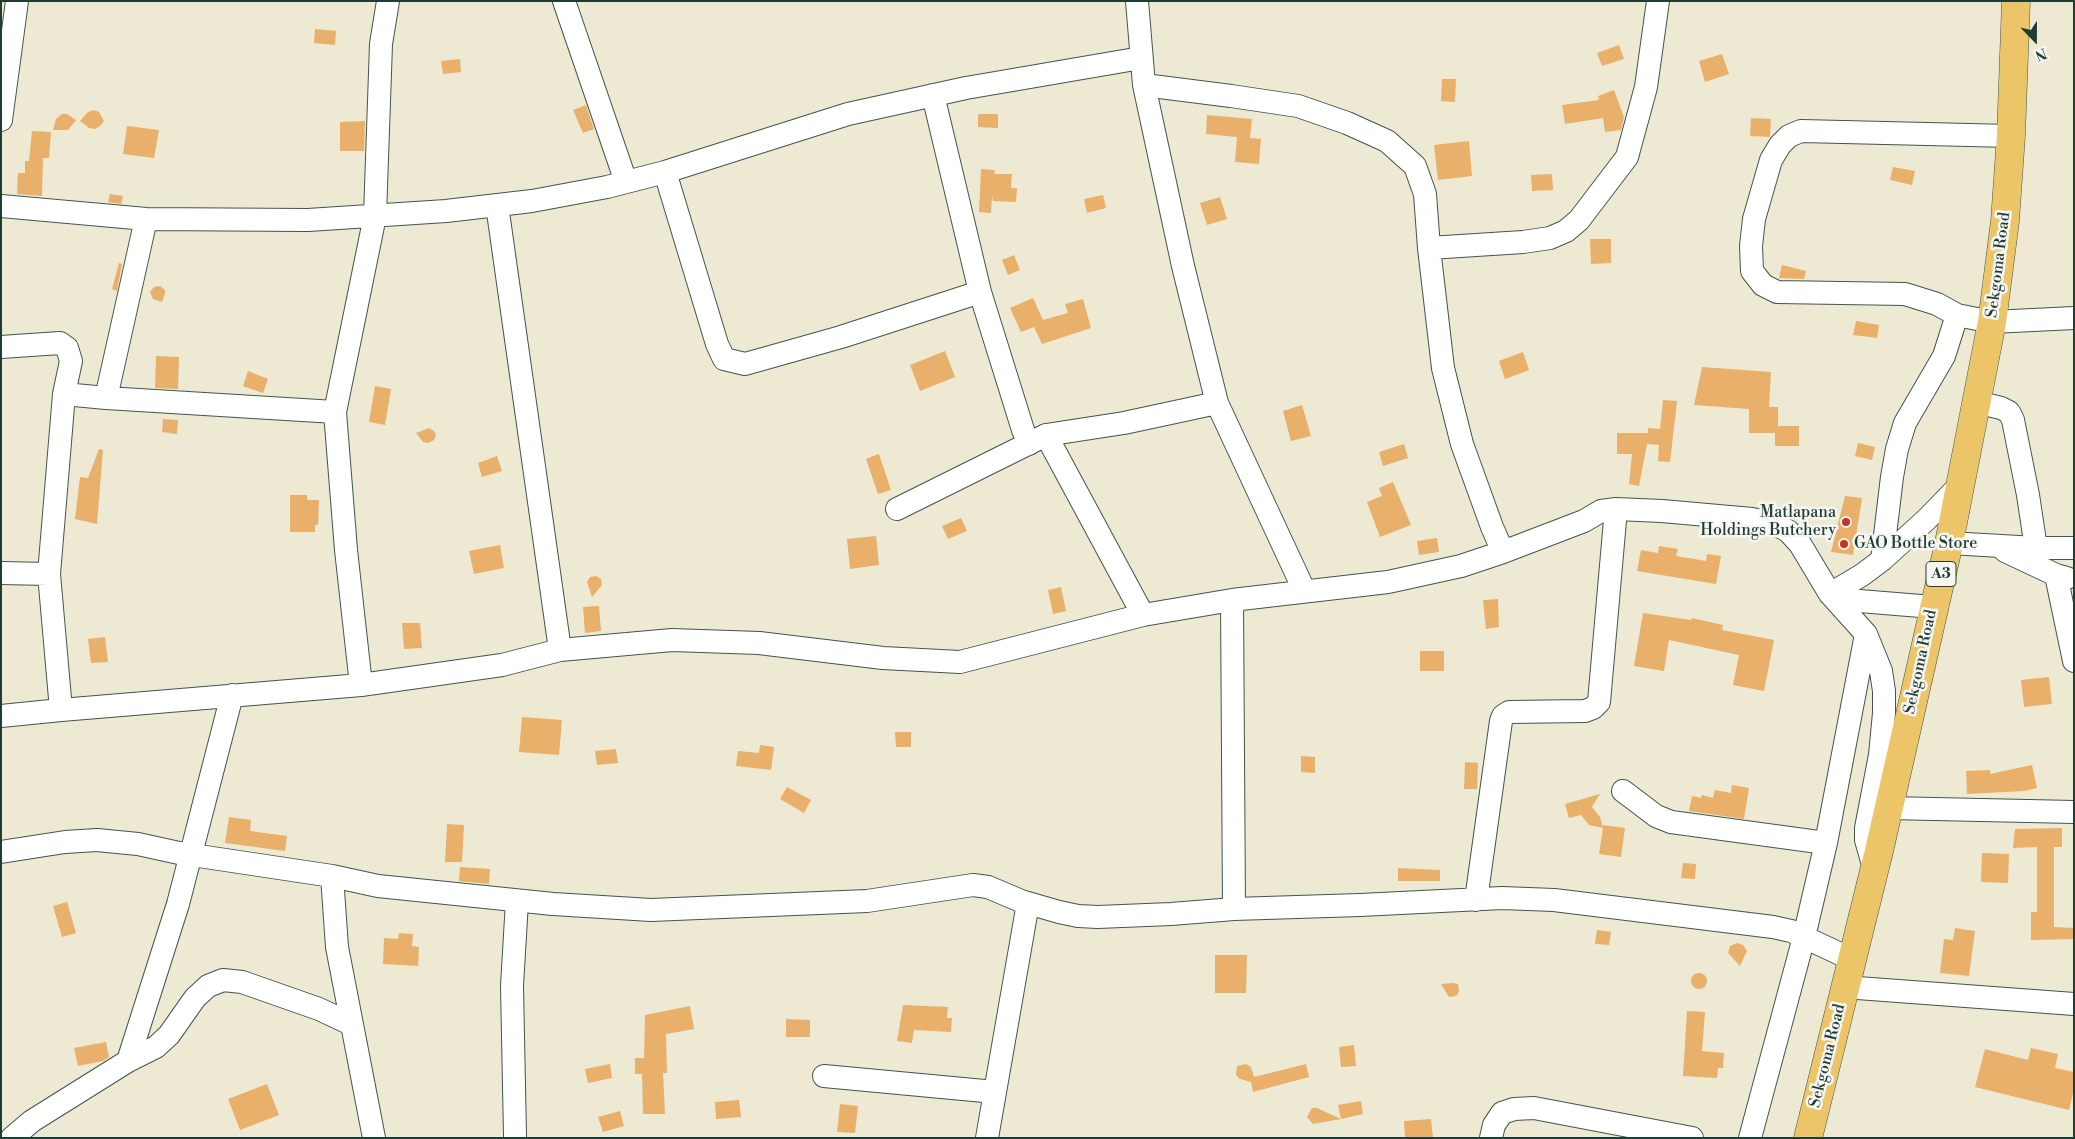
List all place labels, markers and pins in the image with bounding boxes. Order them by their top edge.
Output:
place label: Matlapana Holdings Butchery [1700,503,1836,541]
marker: Matlapana Holdings Butchery [1840,516,1852,528]
place label: GAO Bottle Store [1854,534,1977,554]
marker: GAO Bottle Store [1838,538,1850,550]

